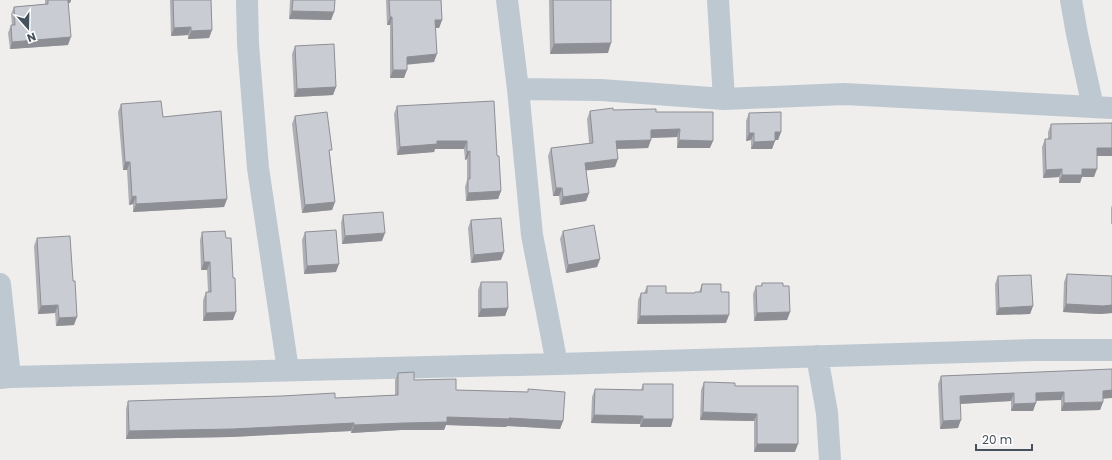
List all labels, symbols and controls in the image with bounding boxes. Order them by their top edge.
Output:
north arrow [8,8,48,48]
text: N [25,28,38,46]
scale bar [976,426,1032,452]
text: 20 m [982,431,1012,448]

